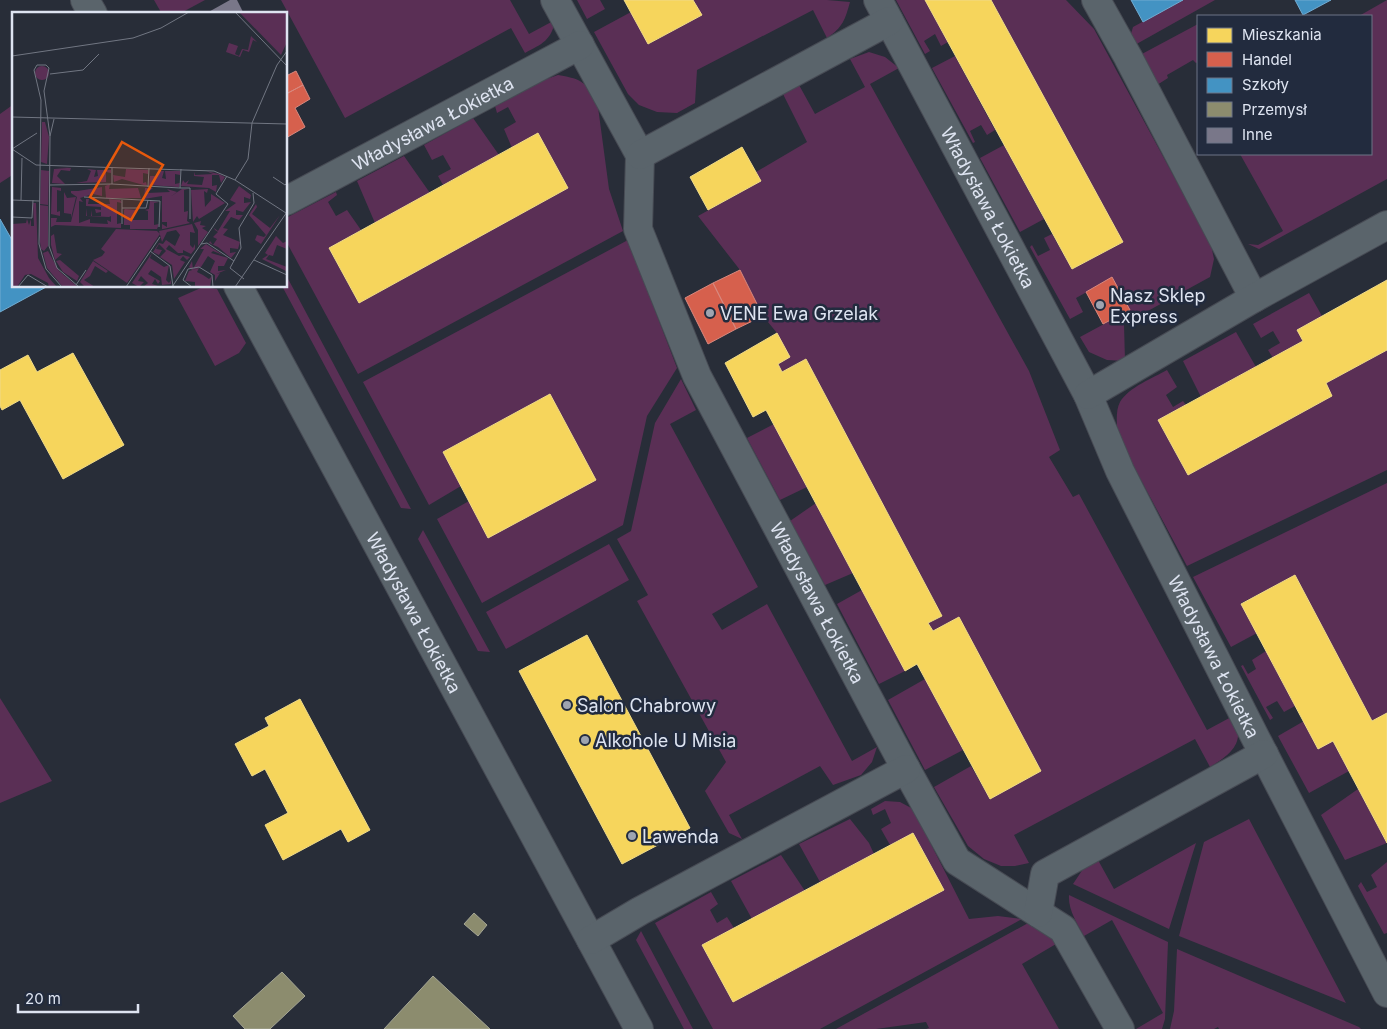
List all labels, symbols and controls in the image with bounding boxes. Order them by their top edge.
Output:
inset map [12,12,288,288]
legend [1197,15,1372,155]
text: Mieszkania [1242,25,1322,44]
text: Handel [1242,50,1292,69]
street label: Władysława Łokietka [348,72,517,175]
text: Szkoły [1242,75,1290,94]
text: Przemysł [1242,100,1307,119]
street label: Władysława Łokietka [937,123,1040,292]
text: Inne [1242,125,1273,144]
place label: Nasz Sklep Express [1110,285,1205,327]
marker: Nasz Sklep Express [1094,299,1106,311]
place label: VENE Ewa Grzelak [720,303,878,324]
marker: VENE Ewa Grzelak [704,307,716,319]
street label: Władysława Łokietka [766,519,869,687]
street label: Władysława Łokietka [362,529,466,696]
street label: Władysława Łokietka [1164,572,1264,741]
place label: Salon Chabrowy [577,695,716,716]
marker: Salon Chabrowy [561,699,573,711]
place label: Alkohole U Misia [595,730,736,751]
marker: Alkohole U Misia [579,734,591,746]
place label: Lawenda [642,826,719,847]
marker: Lawenda [626,830,638,842]
scale bar [18,982,138,1014]
text: 20 m [25,989,61,1008]

